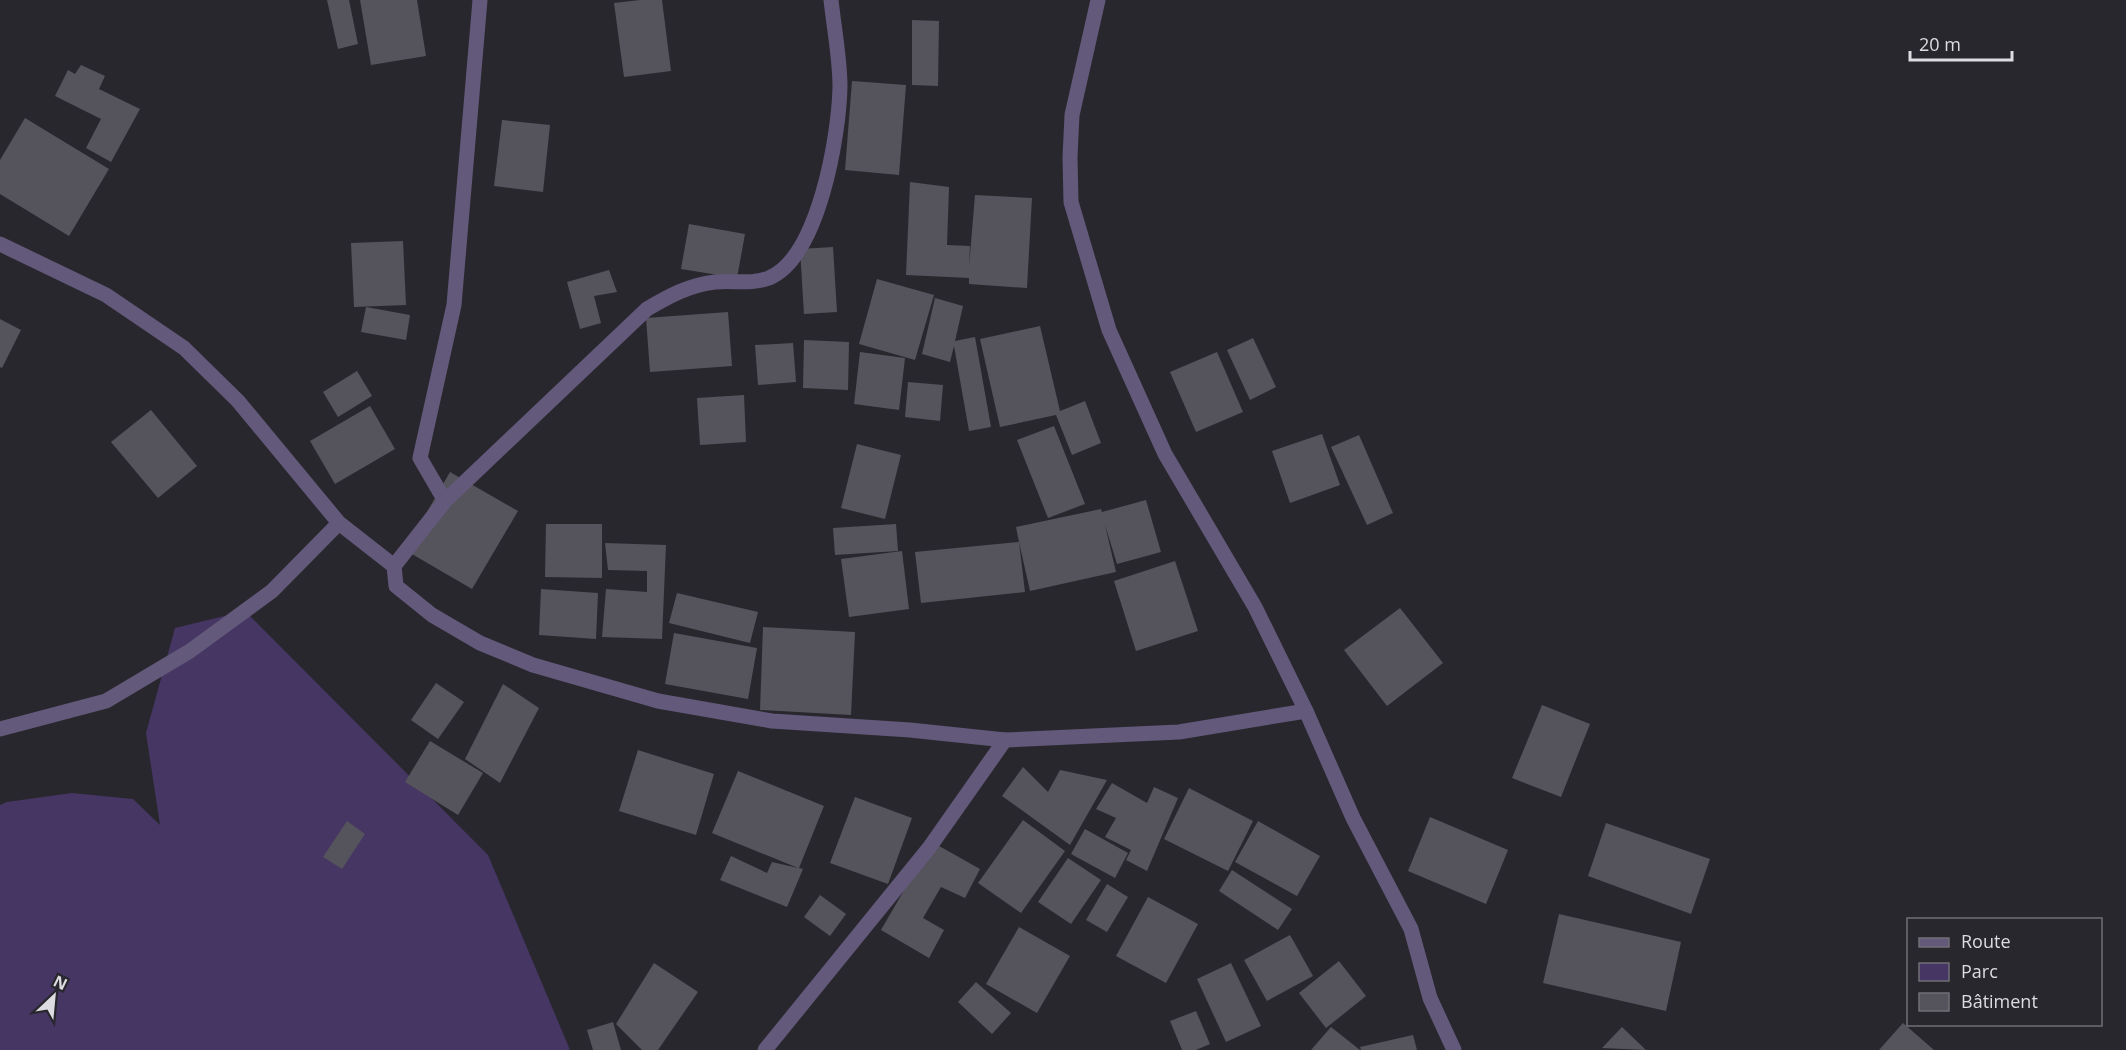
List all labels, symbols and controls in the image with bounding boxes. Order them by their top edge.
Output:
scale bar [1910,24,2012,62]
text: 20 m [1919,32,1961,56]
legend [1907,918,2102,1026]
text: Route [1961,929,2011,953]
text: Parc [1961,959,1998,983]
north arrow [24,966,84,1026]
text: N [50,970,71,995]
text: Bâtiment [1961,989,2038,1013]

